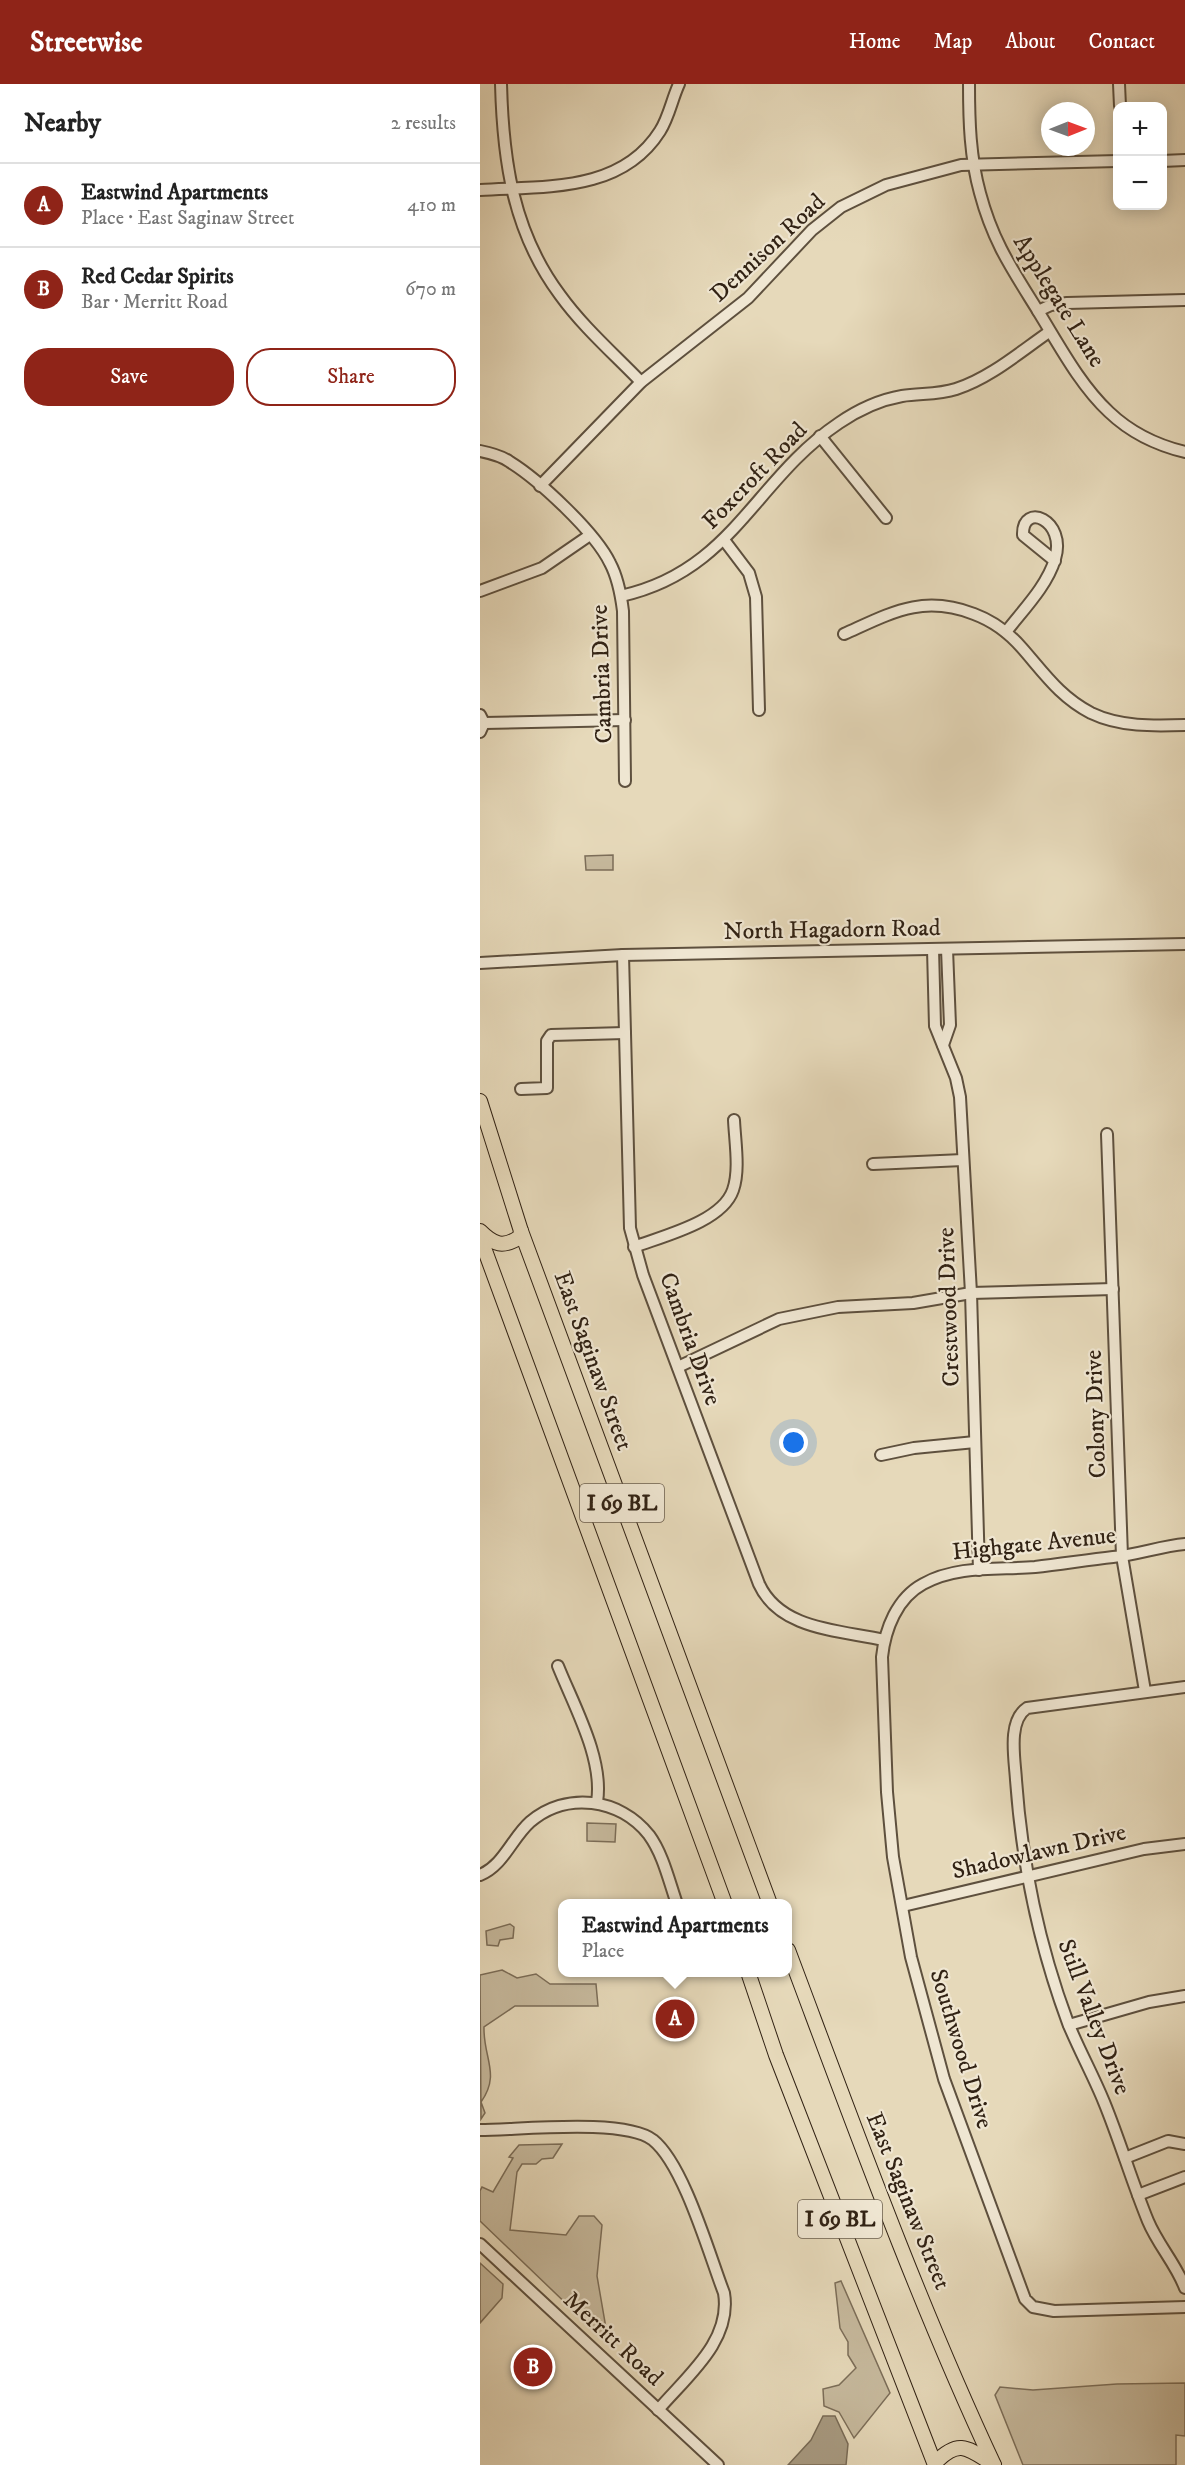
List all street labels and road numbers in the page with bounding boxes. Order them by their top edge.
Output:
street label: Dennison Road [704,187,832,309]
street label: Applegate Lane [1006,229,1112,373]
street label: Foxcroft Road [696,416,814,536]
street label: Cambria Drive [585,604,619,744]
street label: North Hagadorn Road [723,913,941,947]
street label: Crestwood Drive [931,1227,967,1387]
street label: East Saginaw Street [547,1267,639,1455]
street label: Cambria Drive [652,1268,728,1410]
street label: Colony Drive [1079,1349,1113,1479]
road number: I 69 BL [580,1484,664,1522]
street label: Highgate Avenue [951,1520,1117,1568]
street label: Shadowlawn Drive [949,1817,1129,1887]
street label: Still Valley Drive [1051,1935,1137,2099]
street label: Southwood Drive [923,1966,1000,2132]
street label: East Saginaw Street [859,2108,957,2294]
road number: I 69 BL [798,2200,882,2238]
street label: Merritt Road [557,2285,669,2393]

